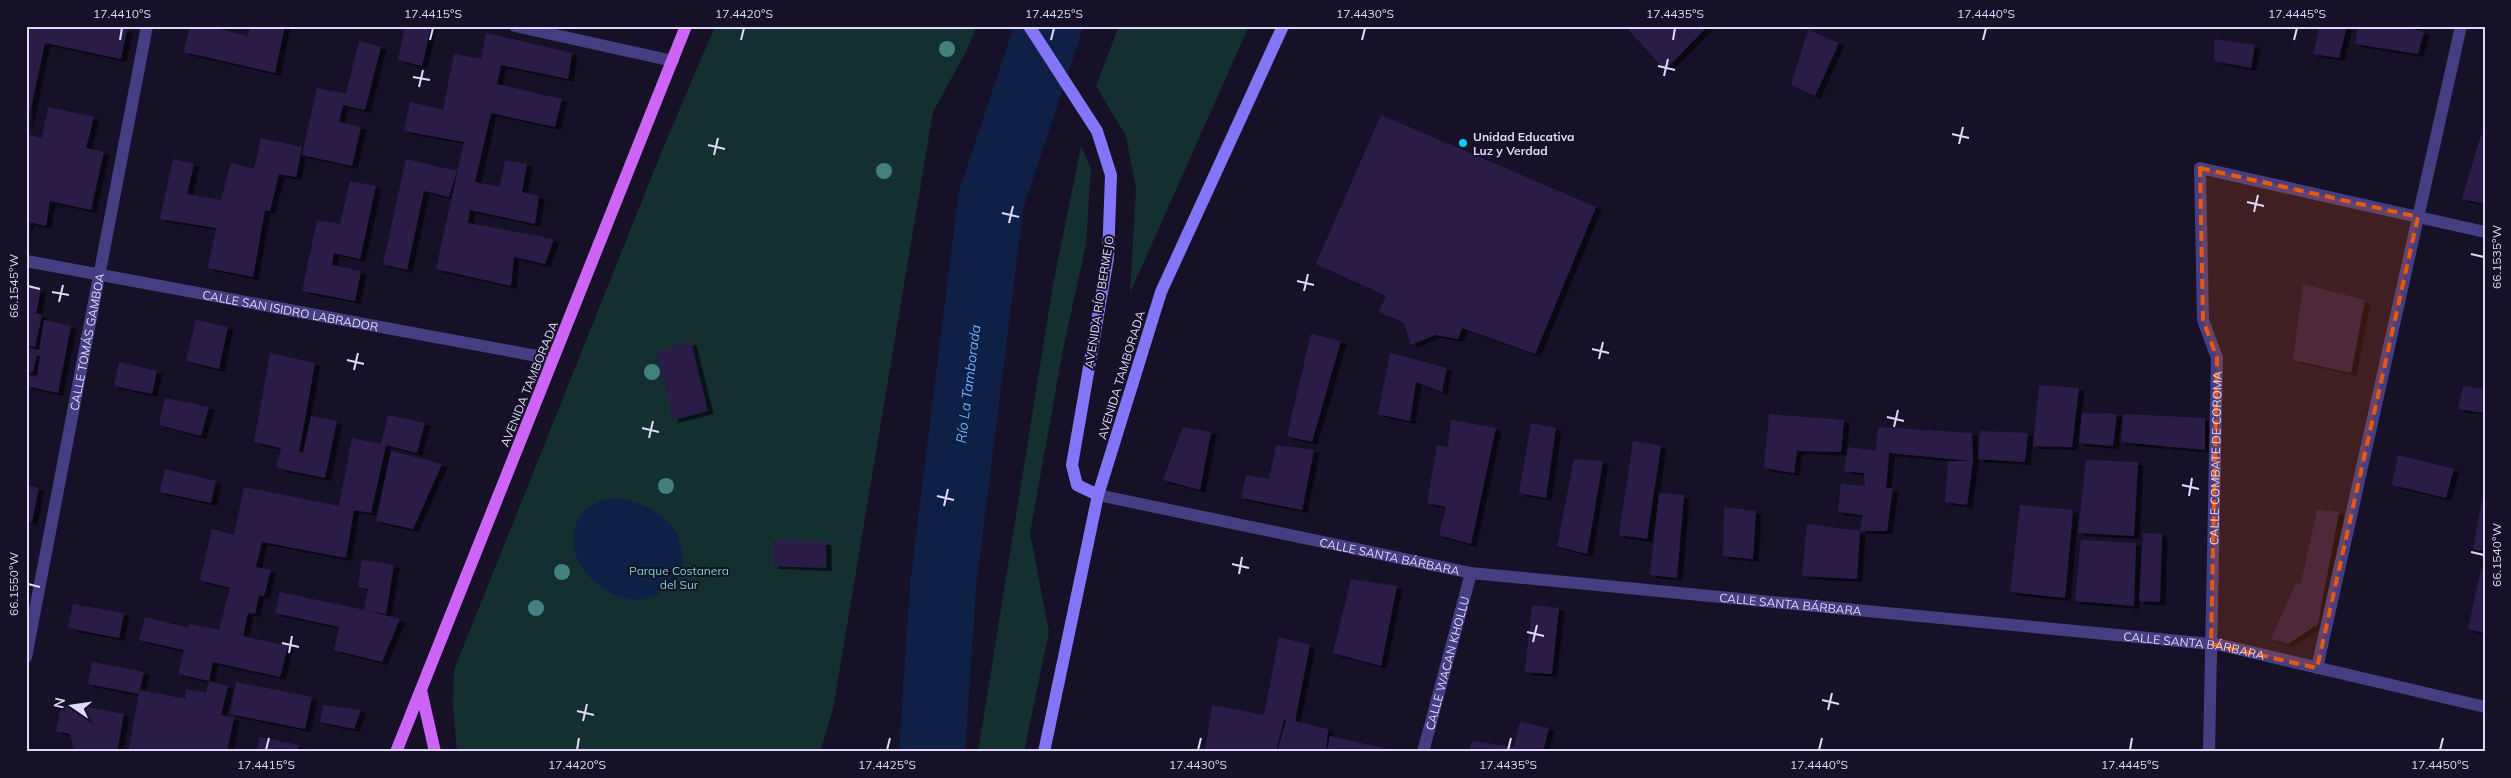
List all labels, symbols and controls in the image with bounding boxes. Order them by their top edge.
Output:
text: 17.4410°S [93,6,151,21]
text: 17.4415°S [404,6,462,21]
text: 17.4420°S [715,6,773,21]
text: 17.4425°S [1025,6,1083,21]
text: 17.4430°S [1336,6,1394,21]
text: 17.4435°S [1646,6,1704,21]
text: 17.4440°S [1957,6,2015,21]
text: 17.4445°S [2268,6,2326,21]
place label: Unidad Educativa Luz y Verdad [1473,129,1575,158]
marker: Unidad Educativa Luz y Verdad [1457,137,1469,149]
text: 66.1535°W [2489,225,2504,289]
street label: AVENIDA RÍO BERMEJO [1081,234,1117,370]
text: 66.1545°W [6,254,21,318]
street label: CALLE TOMÁS GAMBOA [66,271,107,412]
street label: CALLE SAN ISIDRO LABRADOR [201,286,380,334]
street label: AVENIDA TAMBORADA [1094,309,1148,441]
street label: AVENIDA TAMBORADA [497,319,561,449]
water label: Río La Tamborada [952,324,984,444]
street label: CALLE COMBATE DE COROMA [2206,371,2224,545]
text: 66.1540°W [2489,523,2504,587]
street label: CALLE SANTA BÁRBARA [1318,534,1461,578]
text: 66.1550°W [6,552,21,616]
park label: Parque Costanera del Sur [629,563,729,592]
street label: CALLE SANTA BÁRBARA [1719,589,1862,618]
street label: CALLE WACAN KHOLLU [1422,595,1472,732]
street label: CALLE SANTA BÁRBARA [2123,628,2267,663]
north arrow [48,680,98,730]
text: N [49,696,69,710]
text: 17.4415°S [237,757,295,772]
text: 17.4420°S [548,757,606,772]
text: 17.4425°S [858,757,916,772]
text: 17.4430°S [1169,757,1227,772]
text: 17.4435°S [1479,757,1537,772]
text: 17.4440°S [1790,757,1848,772]
text: 17.4445°S [2101,757,2159,772]
text: 17.4450°S [2411,757,2469,772]

